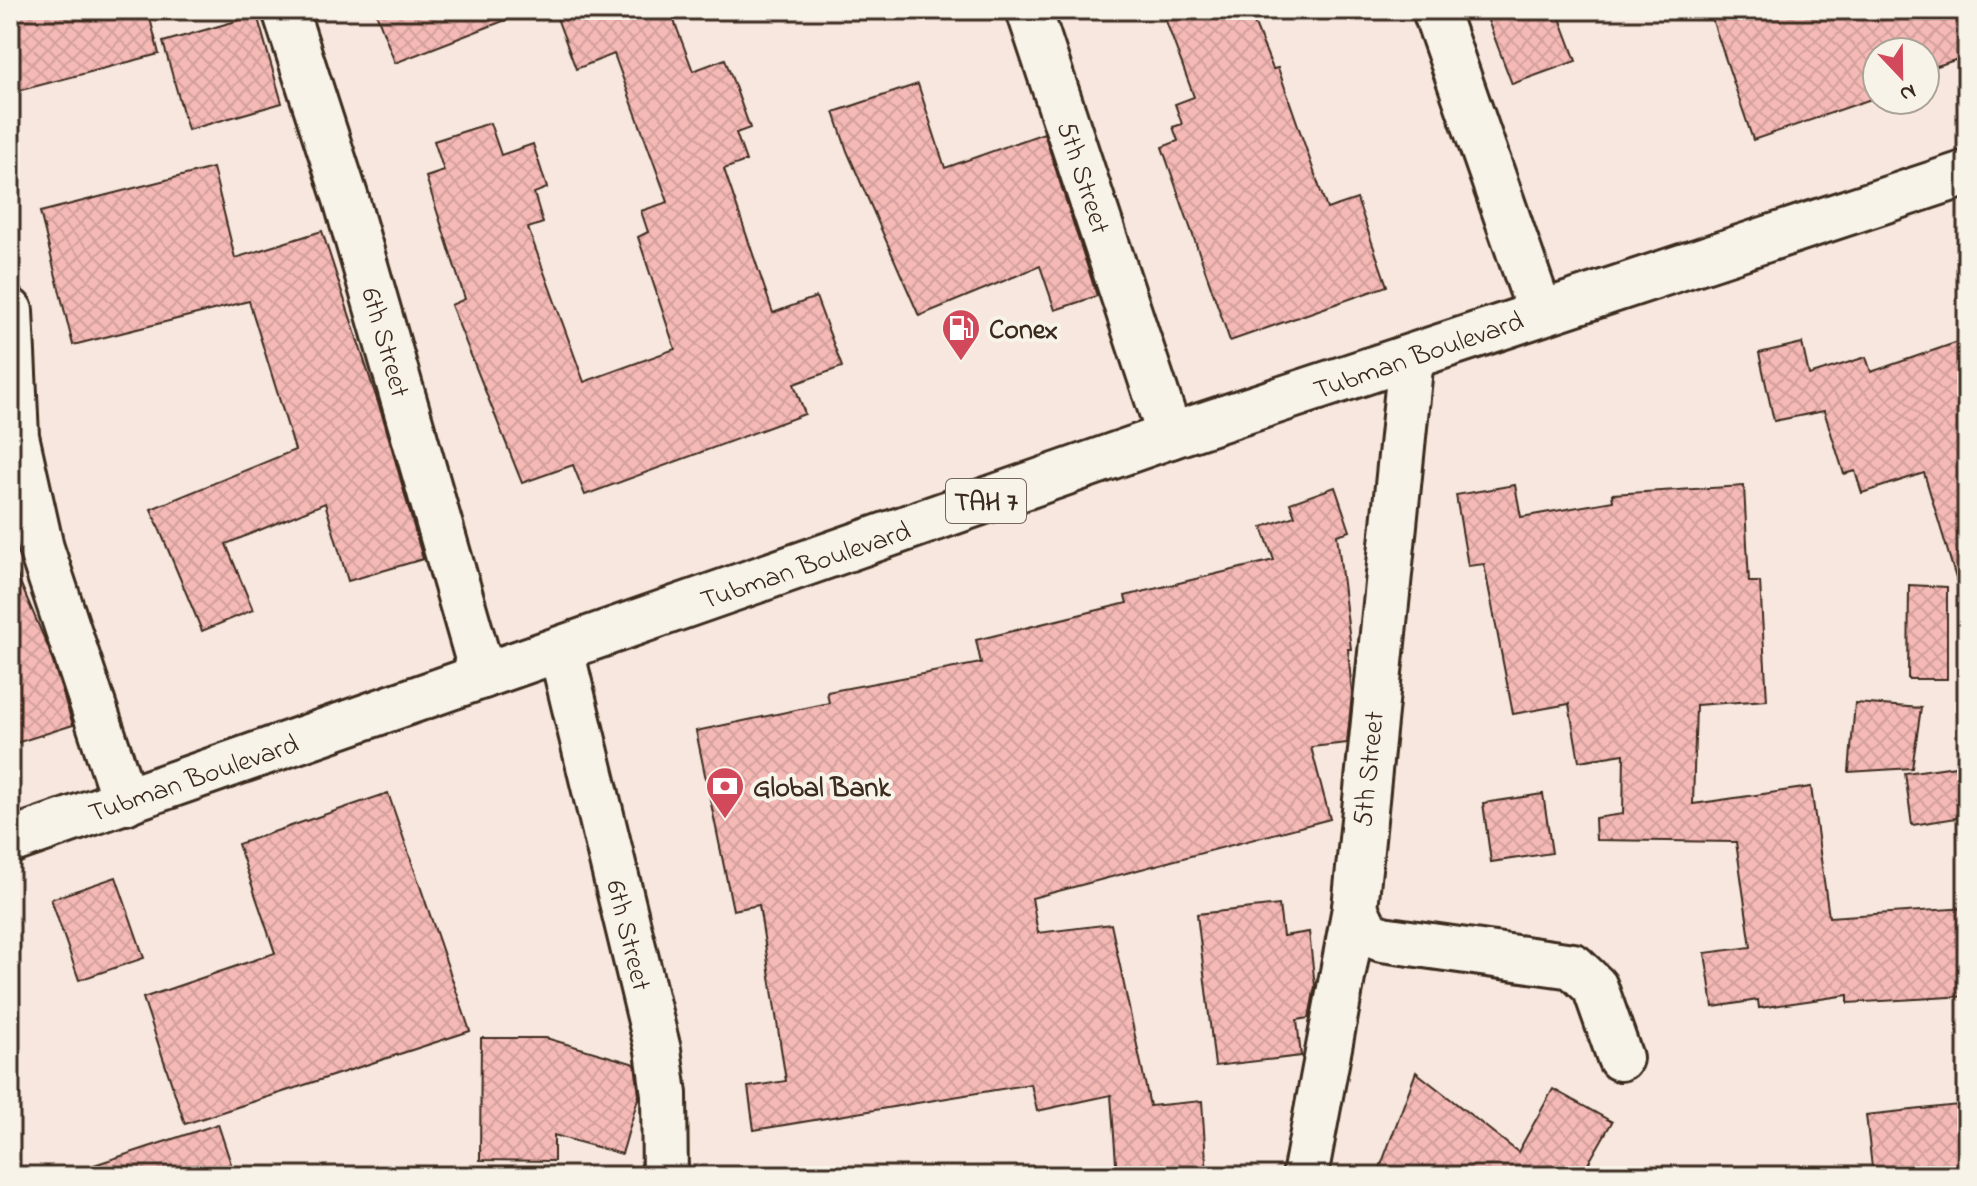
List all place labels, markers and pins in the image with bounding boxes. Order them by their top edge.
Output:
fuel station icon: Conex [940,307,982,362]
place label: Conex [989,311,1058,352]
bank icon: Global Bank [704,765,746,820]
place label: Global Bank [753,769,891,810]

